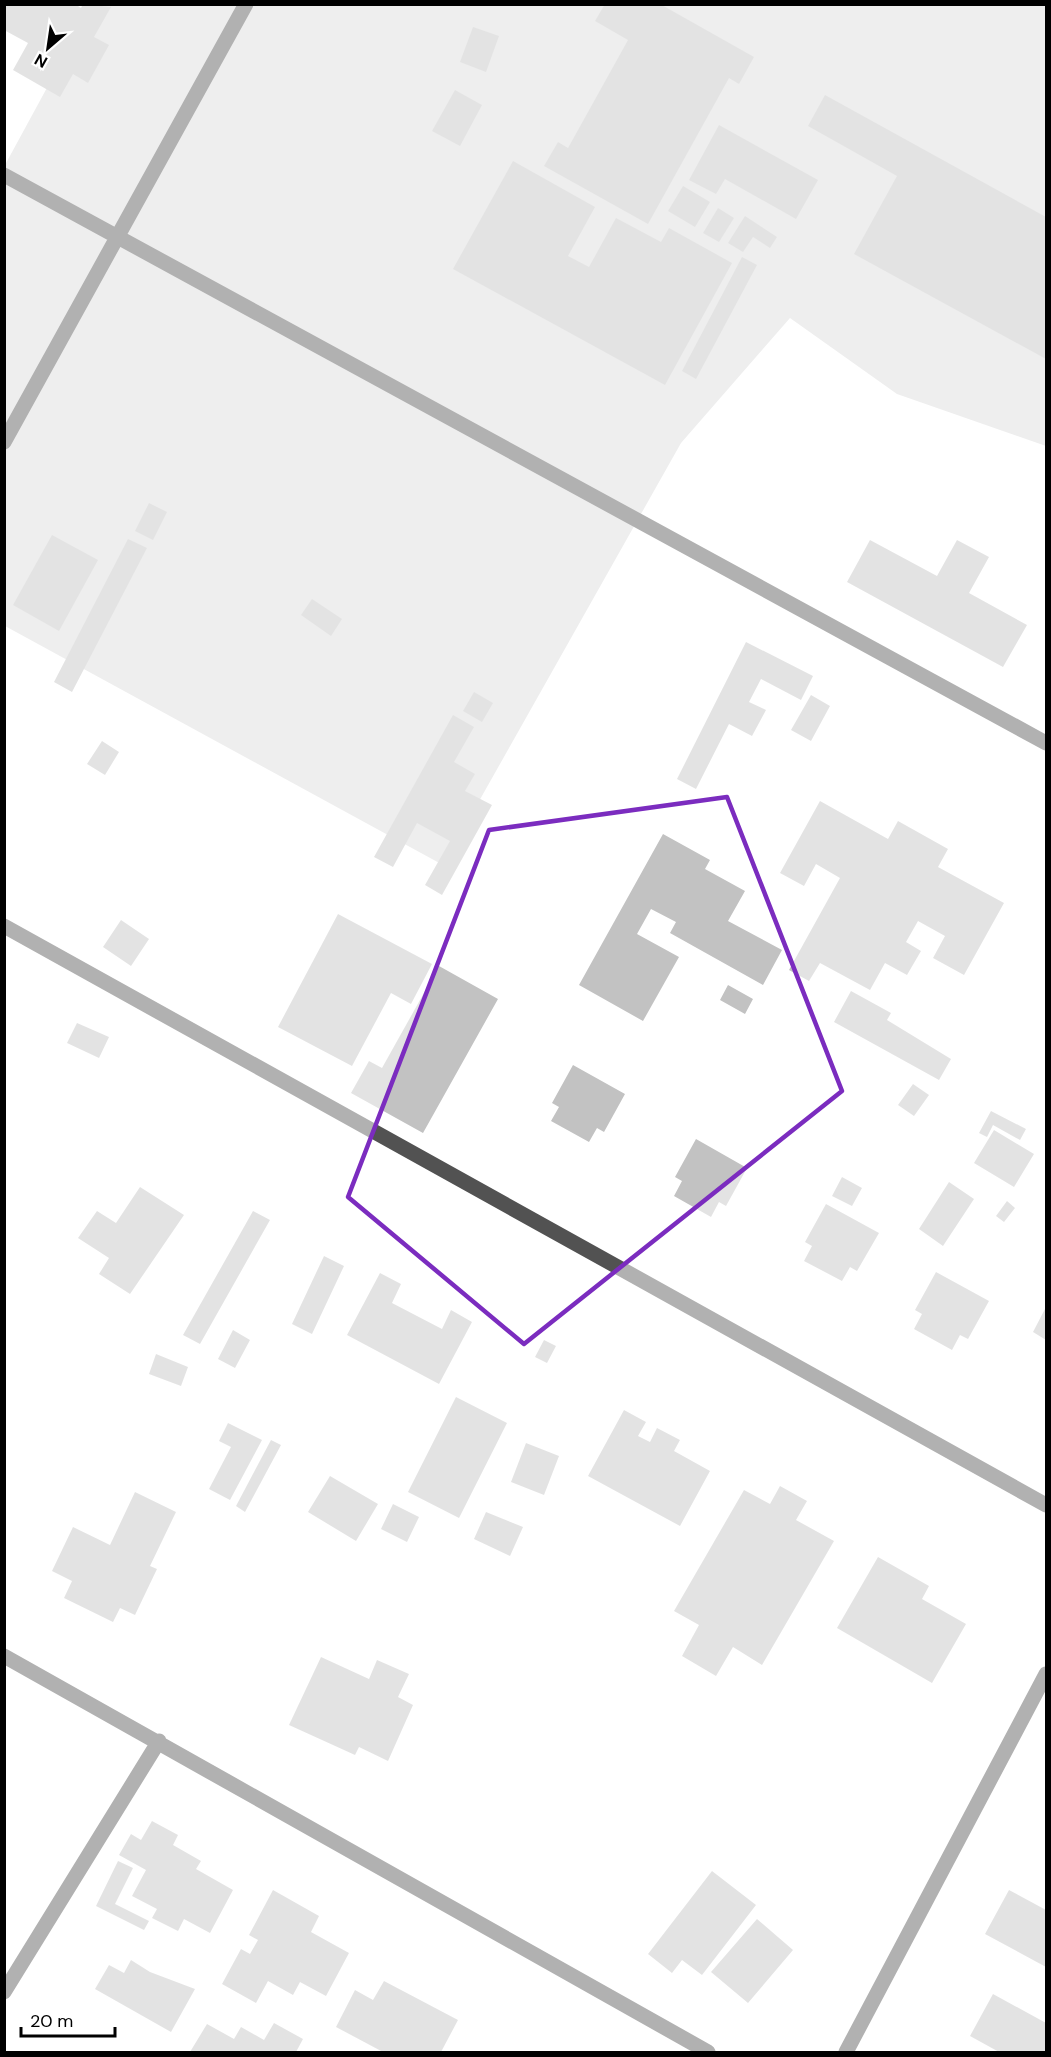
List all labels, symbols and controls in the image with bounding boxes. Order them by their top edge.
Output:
north arrow [18,18,78,78]
text: N [31,49,51,73]
scale bar [21,2000,116,2038]
text: 20 m [30,2009,73,2033]

